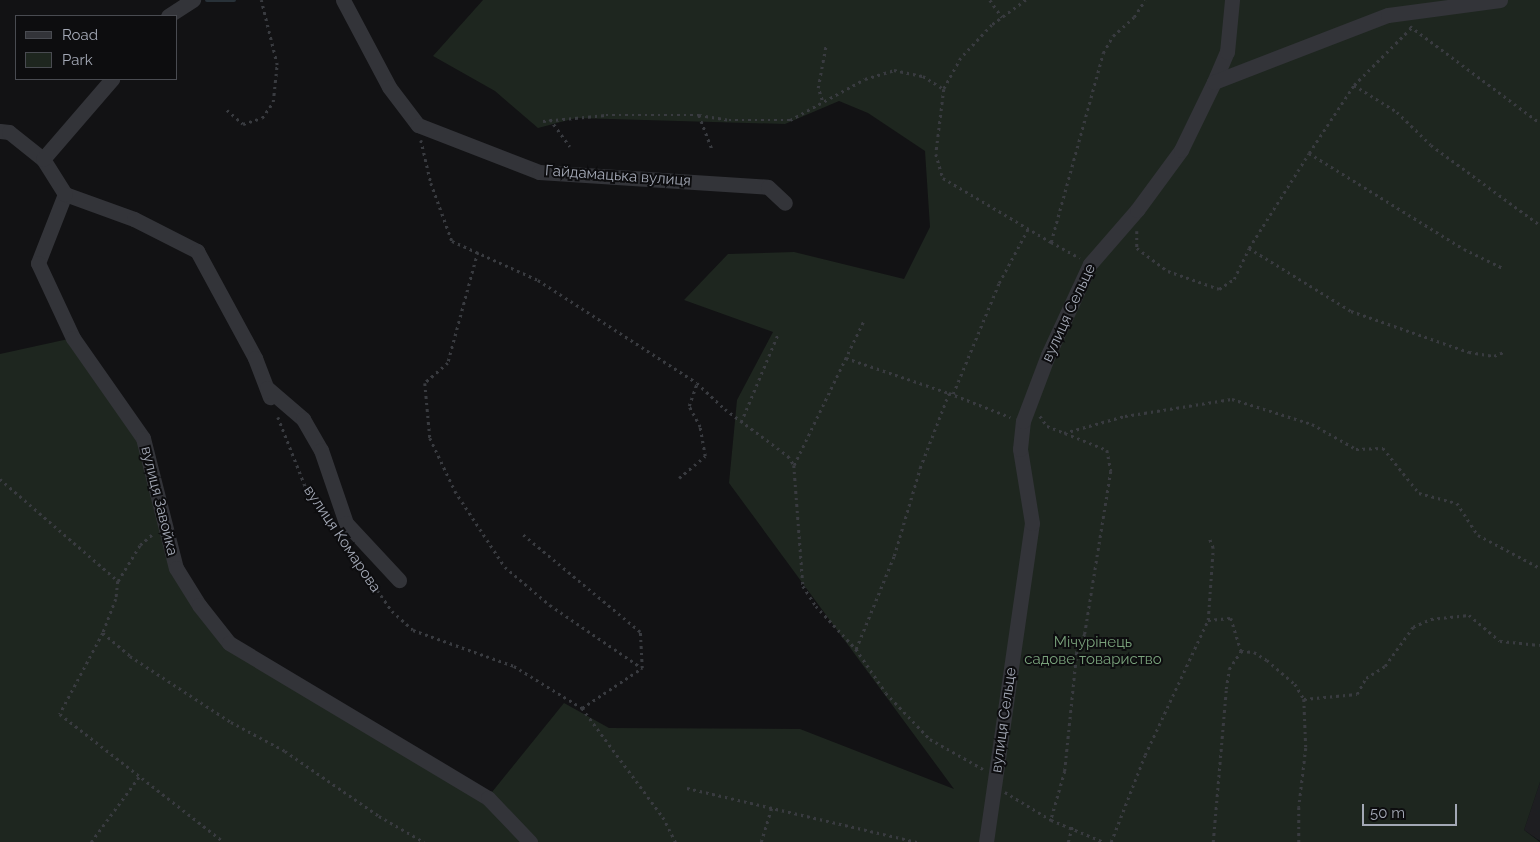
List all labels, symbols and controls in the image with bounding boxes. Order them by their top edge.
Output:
legend [15,15,178,80]
text: Road [62,26,98,44]
text: Park [62,51,93,69]
street label: Гайдамацька вулиця [544,162,692,190]
street label: вулиця Сельце [1038,261,1100,365]
street label: вулиця Завойка [137,444,181,558]
street label: вулиця Комарова [300,482,384,596]
park label: Мічурінець садове товариство [1024,633,1162,668]
street label: вулиця Сельце [988,666,1020,774]
scale bar [1365,794,1460,826]
text: 50 m [1370,804,1405,822]

